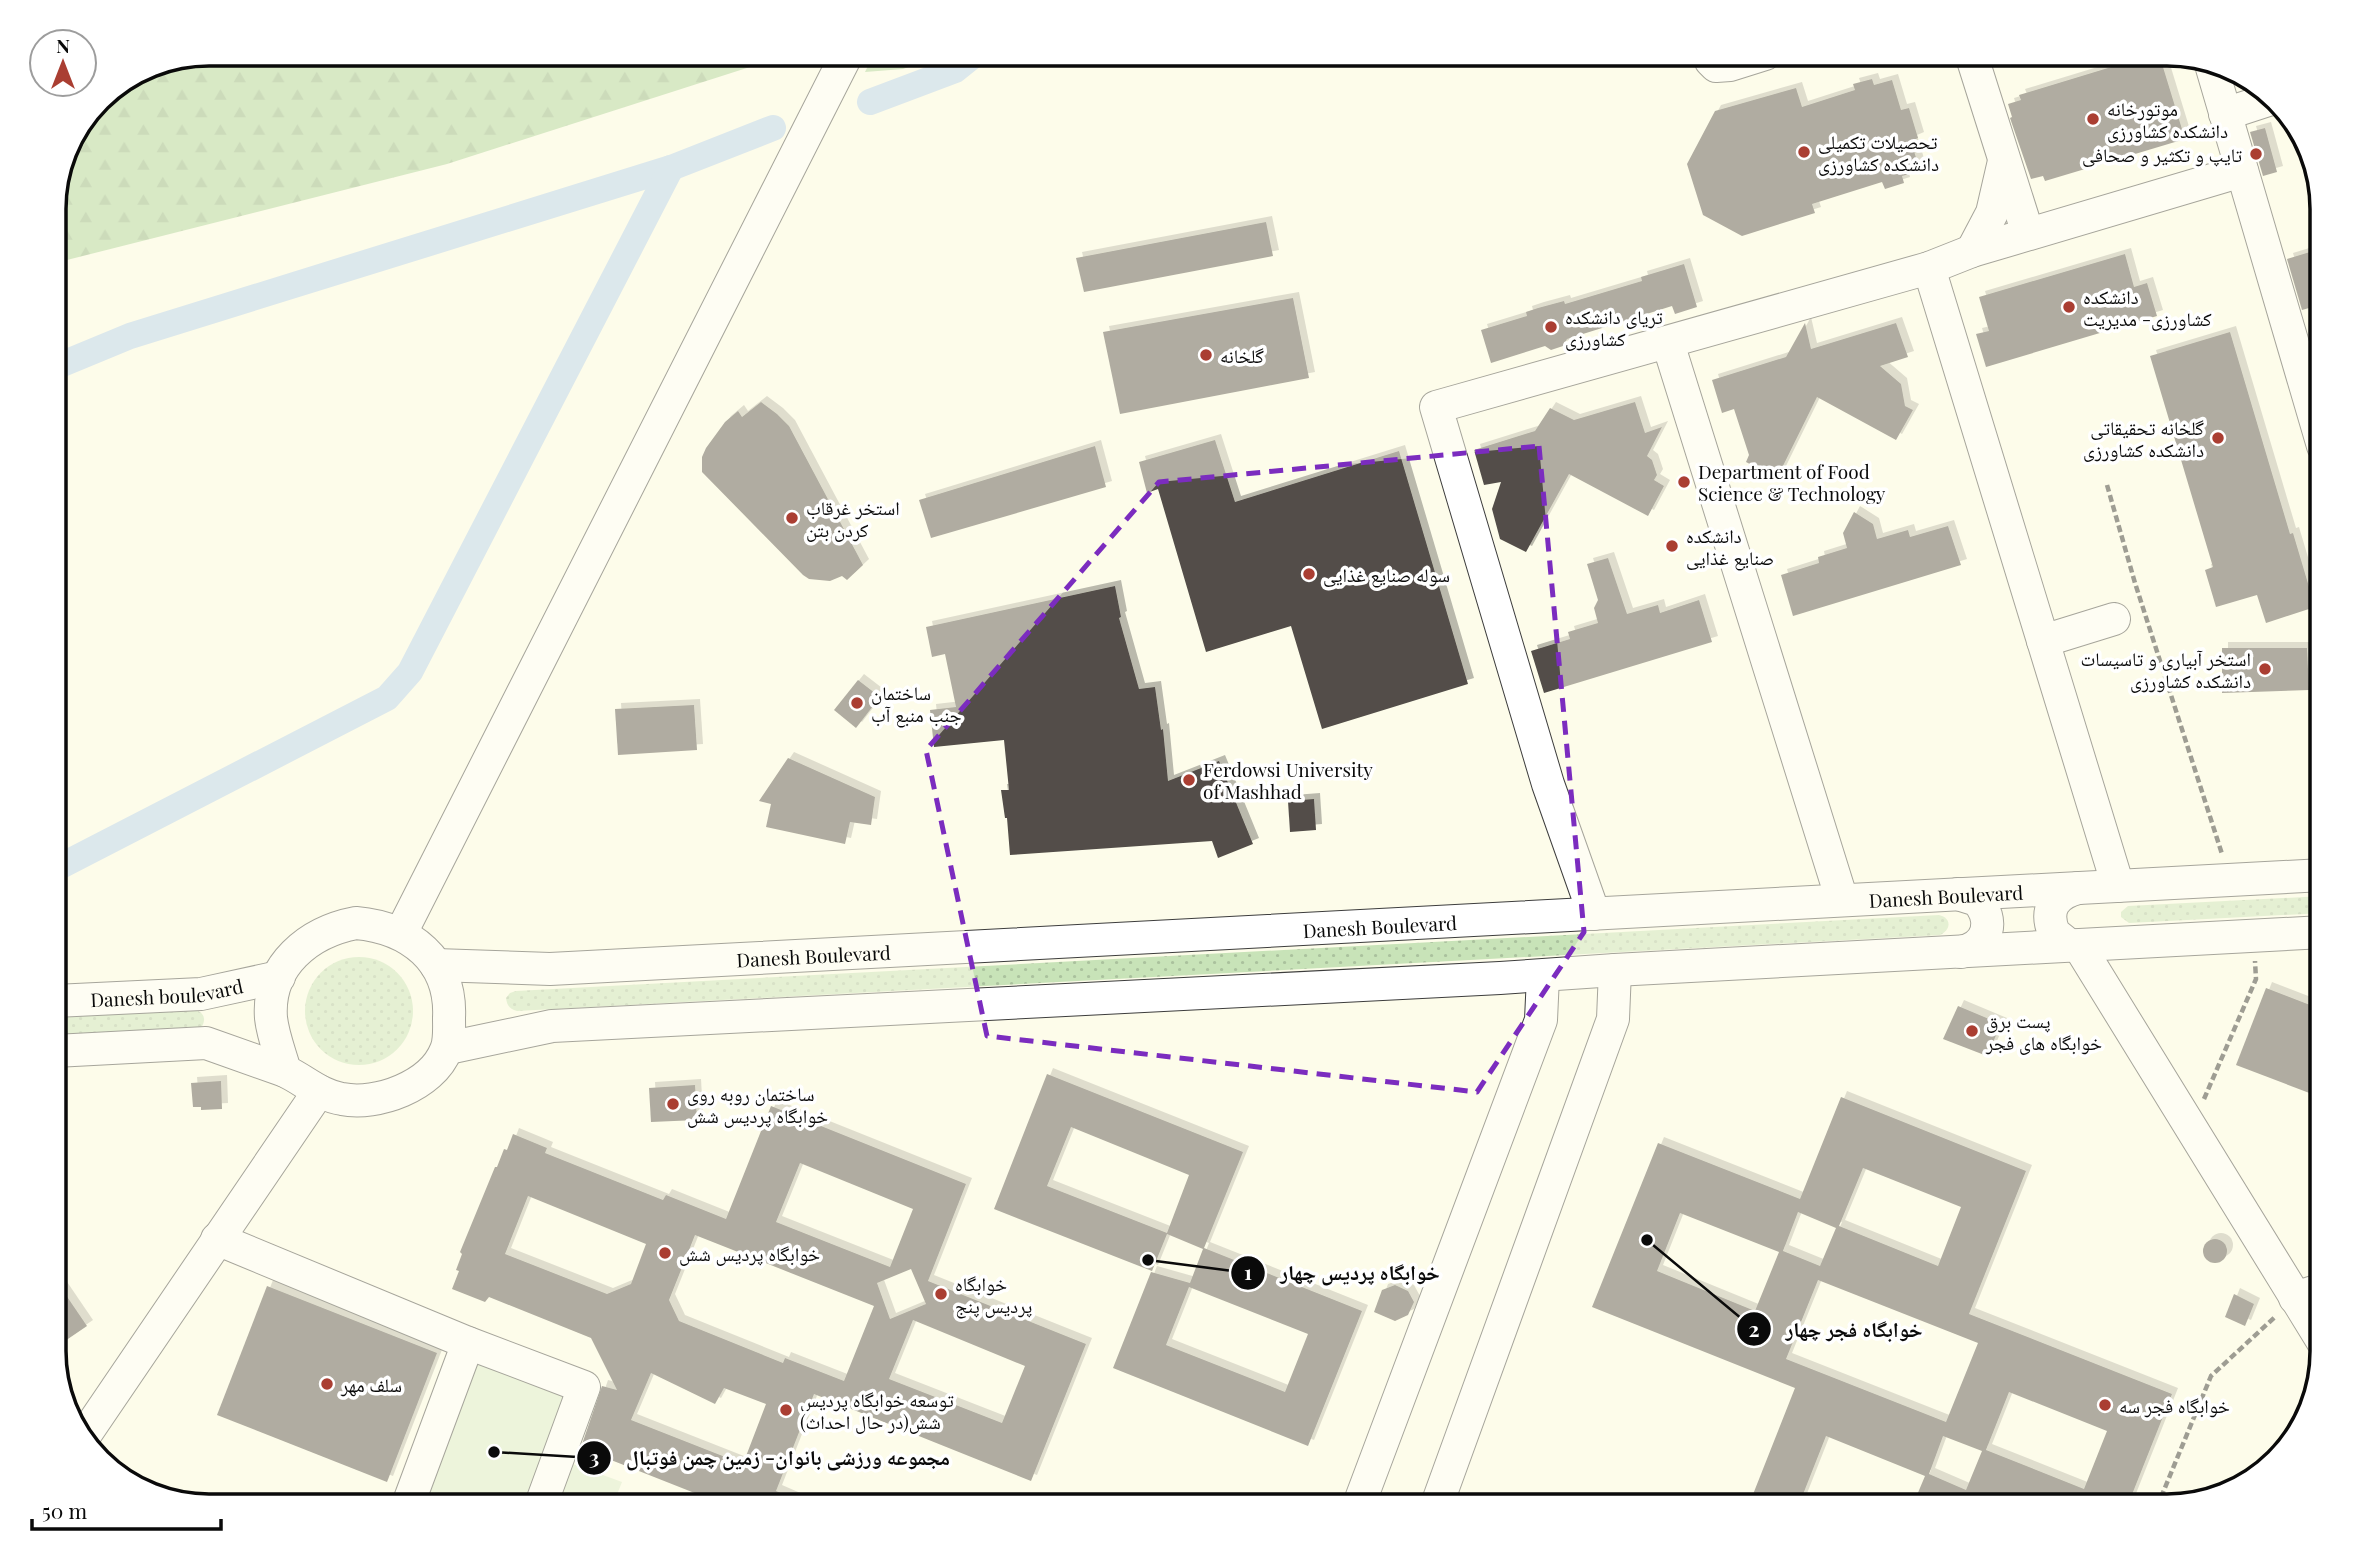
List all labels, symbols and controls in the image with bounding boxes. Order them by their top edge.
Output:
north arrow [28,28,98,98]
text: N [56,32,70,58]
place label: موتورخانه دانشکده کشاورزی [2107,95,2228,143]
marker: موتورخانه دانشکده کشاورزی [2085,111,2101,127]
place label: تحصیلات تکمیلی دانشکده کشاورزی [1818,128,1939,176]
place label: تایپ و تکثیر و صحافی [2082,141,2242,167]
marker: تحصیلات تکمیلی دانشکده کشاورزی [1796,144,1812,160]
marker: تایپ و تکثیر و صحافی [2248,146,2264,162]
place label: دانشکده کشاورزی- مدیریت [2083,283,2212,331]
marker: دانشکده کشاورزی- مدیریت [2061,299,2077,315]
place label: تریای دانشکده کشاورزی [1565,303,1663,351]
marker: تریای دانشکده کشاورزی [1543,319,1559,335]
place label: گلخانه [1220,342,1264,368]
marker: گلخانه [1198,347,1214,363]
place label: گلخانه تحقیقاتی دانشکده کشاورزی [2083,414,2204,462]
marker: گلخانه تحقیقاتی دانشکده کشاورزی [2210,430,2226,446]
place label: Department of Food Science & Technology [1698,458,1886,506]
marker: Department of Food Science & Technology [1676,474,1692,490]
place label: استخر غرقاب کردن بتن [806,494,900,542]
marker: استخر غرقاب کردن بتن [784,510,800,526]
place label: دانشکده صنایع غذایی [1686,522,1774,571]
marker: دانشکده صنایع غذایی [1664,538,1680,554]
place label: سوله صنایع غذایی [1323,561,1450,588]
marker: سوله صنایع غذایی [1301,566,1317,582]
place label: استخر آبیاری و تاسیسات دانشکده کشاورزی [2081,645,2251,693]
marker: استخر آبیاری و تاسیسات دانشکده کشاورزی [2257,661,2273,677]
place label: ساختمان جنب منبع آب [871,679,962,728]
marker: ساختمان جنب منبع آب [849,695,865,711]
place label: Ferdowsi University of Mashhad [1203,756,1373,804]
marker: Ferdowsi University of Mashhad [1181,772,1197,788]
street label: Danesh Boulevard [1868,879,2024,913]
street label: Danesh Boulevard [1302,909,1458,943]
street label: Danesh Boulevard [736,939,891,972]
street label: Danesh boulevard [90,972,245,1012]
place label: پست برق خوابگاه های فجر [1985,1007,2102,1055]
marker: پست برق خوابگاه های فجر [1964,1023,1980,1039]
place label: ساختمان روبه روی خوابگاه پردیس شش [687,1080,828,1128]
marker: ساختمان روبه روی خوابگاه پردیس شش [665,1096,681,1112]
place label: خوابگاه پردیس شش [679,1240,820,1266]
marker: خوابگاه پردیس شش [657,1245,673,1261]
callout: خوابگاه پردیس چهار [1231,1252,1454,1294]
text: 1 [1244,1257,1252,1285]
text: خوابگاه پردیس چهار [1279,1257,1440,1286]
place label: خوابگاه پردیس پنج [955,1270,1032,1319]
marker: خوابگاه پردیس پنج [933,1286,949,1302]
callout: خوابگاه فجر چهار [1736,1308,1936,1350]
text: 2 [1749,1314,1760,1342]
text: خوابگاه فجر چهار [1784,1314,1923,1342]
place label: سلف مهر [340,1371,402,1397]
marker: سلف مهر [319,1376,335,1392]
place label: توسعه خوابگاه پردیس شش(در حال احداث) [800,1386,954,1434]
place label: خوابگاه فجر سه [2119,1392,2230,1418]
marker: خوابگاه فجر سه [2097,1397,2113,1413]
marker: توسعه خوابگاه پردیس شش(در حال احداث) [778,1402,794,1418]
callout: مجموعه ورزشی بانوان- زمین چمن فوتبال [577,1437,964,1479]
text: 3 [589,1442,599,1470]
text: مجموعه ورزشی بانوان- زمین چمن فوتبال [626,1442,950,1471]
scale bar [32,1488,220,1532]
text: 50 m [42,1496,88,1524]

